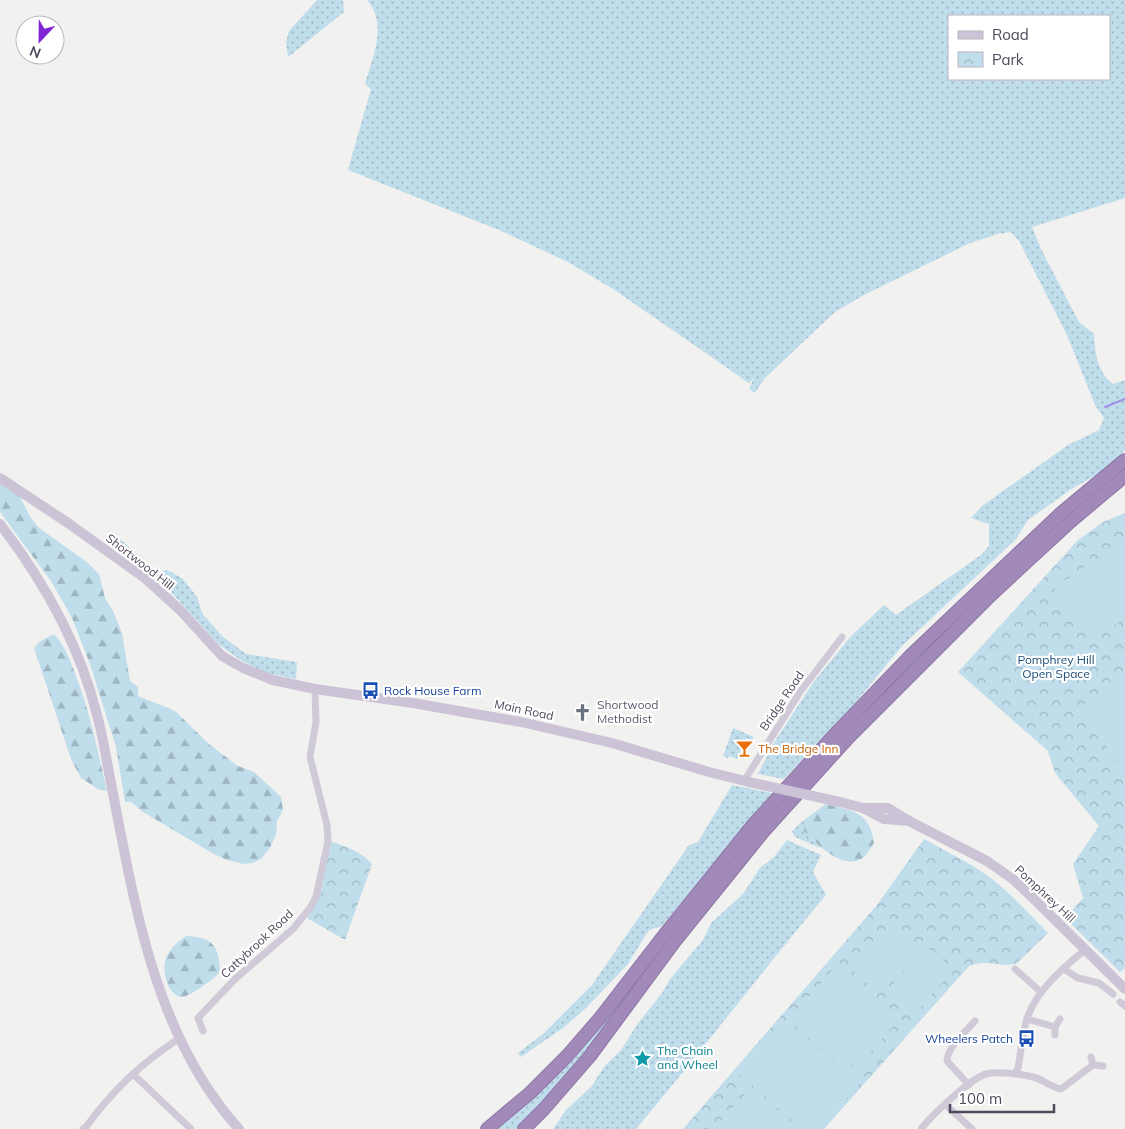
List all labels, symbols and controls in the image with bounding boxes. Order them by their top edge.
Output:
north arrow [15,15,65,65]
legend [948,15,1110,80]
text: Road [992,25,1029,44]
text: N [27,42,43,62]
text: Park [992,50,1024,69]
street label: Shortwood Hill [103,530,177,593]
park label: Pomphrey Hill Open Space [1017,652,1095,681]
street label: Bridge Road [756,668,807,733]
bus stop icon: Rock House Farm [360,681,380,701]
place label: Rock House Farm [384,683,481,698]
street label: Main Road [493,696,555,723]
place label: Shortwood Methodist [597,697,659,726]
church icon: Shortwood Methodist [573,702,593,722]
bar icon: The Bridge Inn [734,739,754,759]
place label: The Bridge Inn [758,741,839,756]
street label: Pomphrey Hill [1012,862,1079,925]
street label: Cattybrook Road [217,906,296,981]
bus stop icon: Wheelers Patch [1017,1029,1037,1049]
place label: Wheelers Patch [925,1031,1013,1046]
place label: The Chain and Wheel [657,1043,718,1072]
place icon: The Chain and Wheel [633,1048,653,1068]
scale bar [950,1082,1054,1114]
text: 100 m [958,1089,1002,1108]

